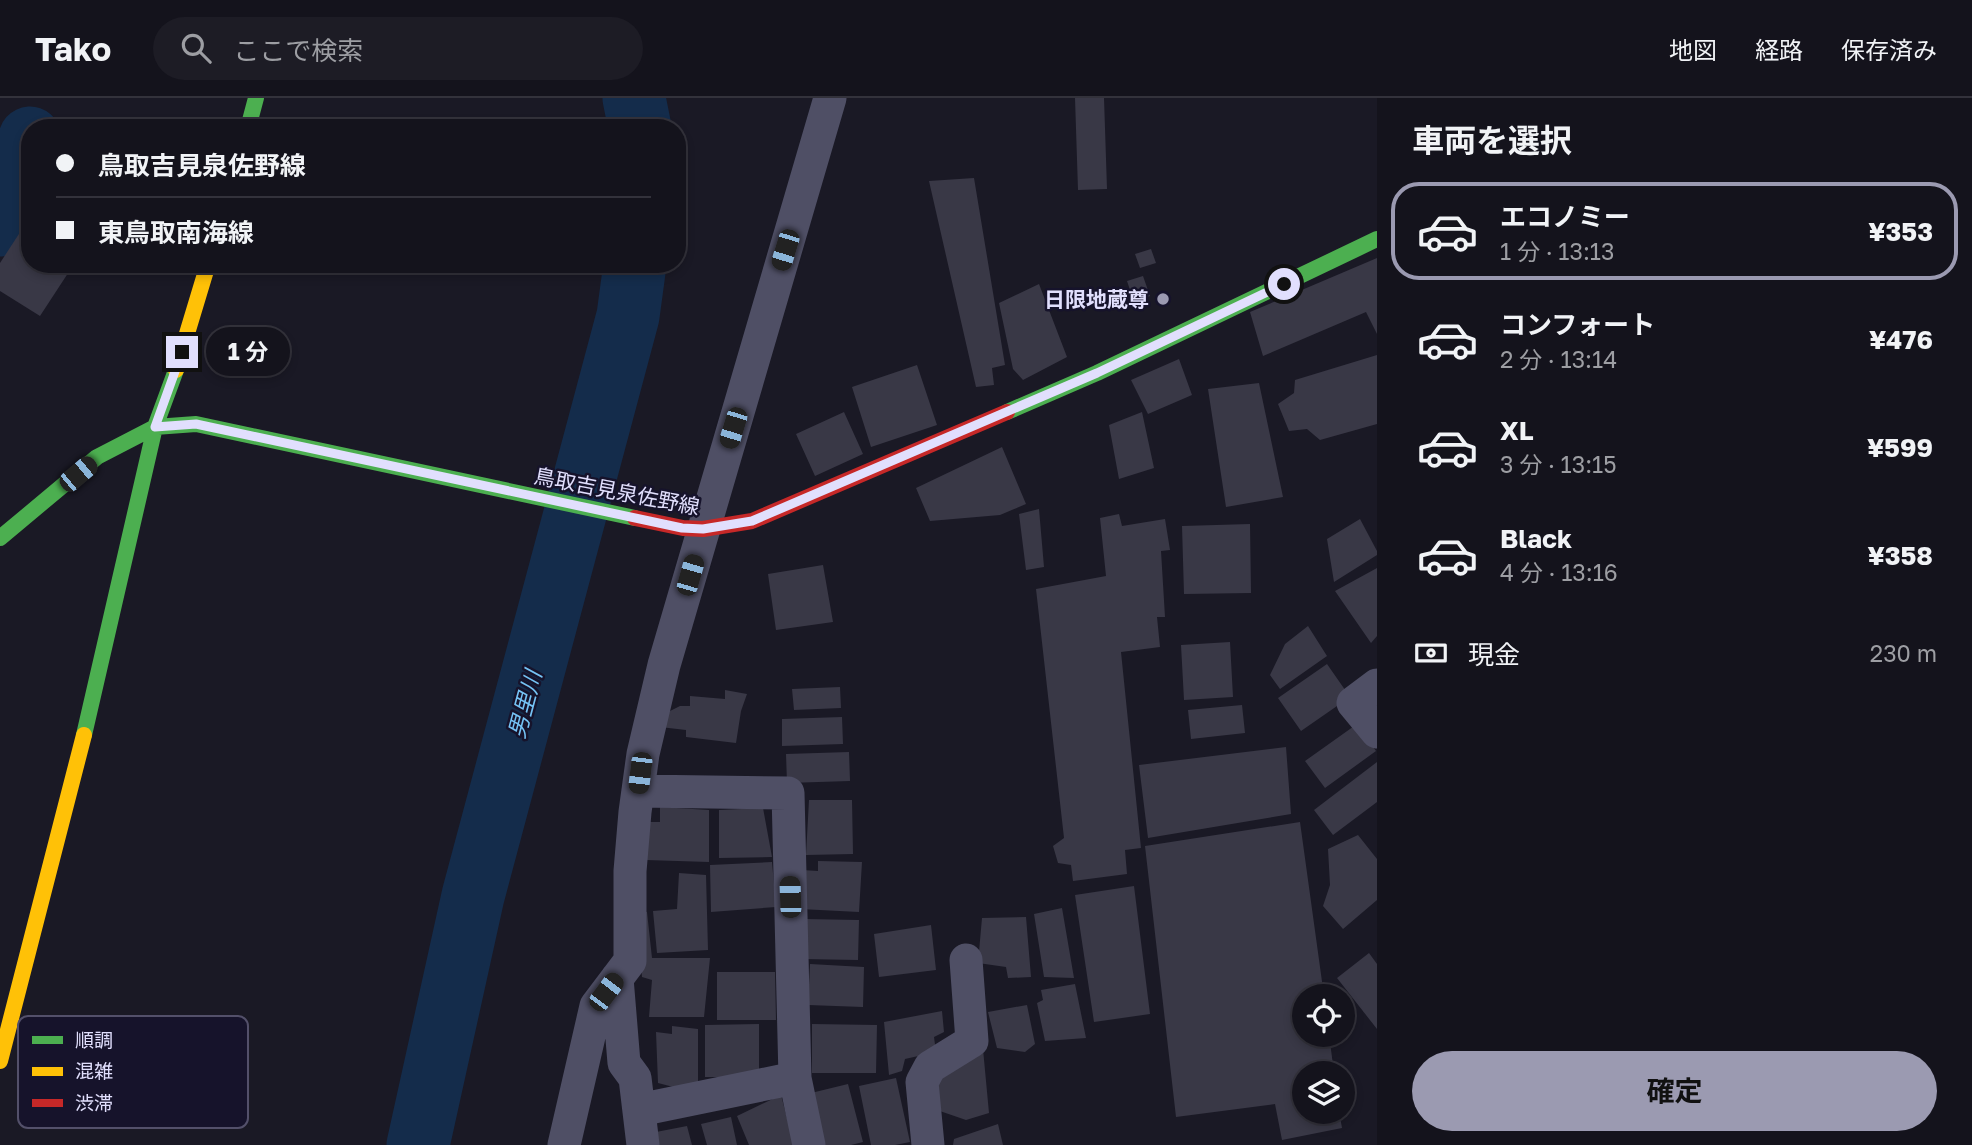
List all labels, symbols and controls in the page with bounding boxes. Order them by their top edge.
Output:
search box [153,17,643,80]
text: Tako [35,29,111,68]
icon: search [177,29,215,67]
text: ここで検索 [233,35,363,66]
text: 地図 [1669,35,1717,64]
text: 経路 [1755,35,1803,64]
text: 保存済み [1841,35,1937,64]
text: 車両を選択 [1412,121,1572,159]
text: 鳥取吉見泉佐野線 [98,150,306,181]
icon: car [1416,200,1479,263]
text: エコノミー [1500,201,1630,232]
text: ¥353 [1868,216,1933,247]
text: 東鳥取南海線 [98,217,254,248]
car [769,227,802,273]
text: 1 分 · 13:13 [1500,237,1614,265]
route start [1268,268,1300,300]
place label: 日限地蔵尊 [1044,286,1149,312]
marker: 日限地蔵尊 [1155,291,1171,307]
icon: car [1416,308,1479,371]
text: コンフォート [1500,309,1655,340]
text: ¥476 [1869,324,1933,355]
callout: 1 分 [206,328,290,376]
route end [166,336,198,368]
text: 1 分 [228,337,268,365]
text: 2 分 · 13:14 [1500,345,1617,373]
car [717,405,750,451]
text: XL [1500,415,1534,446]
icon: car [1416,416,1479,479]
text: ¥599 [1867,432,1933,463]
text: 3 分 · 13:15 [1500,450,1617,478]
car [56,452,101,496]
street label: 鳥取吉見泉佐野線 [532,462,702,520]
text: Black [1500,523,1572,554]
icon: car [1416,524,1479,587]
text: ¥358 [1867,540,1933,571]
car [675,552,706,598]
text: 4 分 · 13:16 [1500,558,1618,586]
icon: cash [1412,634,1450,672]
text: 現金 [1468,639,1520,670]
text: 230 m [1870,639,1937,667]
water label: 男里川 [502,664,547,741]
car [628,751,653,795]
car [779,876,802,918]
car [585,969,628,1015]
map controls [1292,984,1355,1124]
button: locate [1292,984,1355,1047]
legend [18,1016,248,1128]
text: 順調 [75,1028,113,1051]
button: 確定 [1412,1051,1937,1131]
text: 混雑 [75,1059,113,1082]
button: layers [1292,1061,1355,1124]
text: 渋滞 [75,1091,113,1114]

